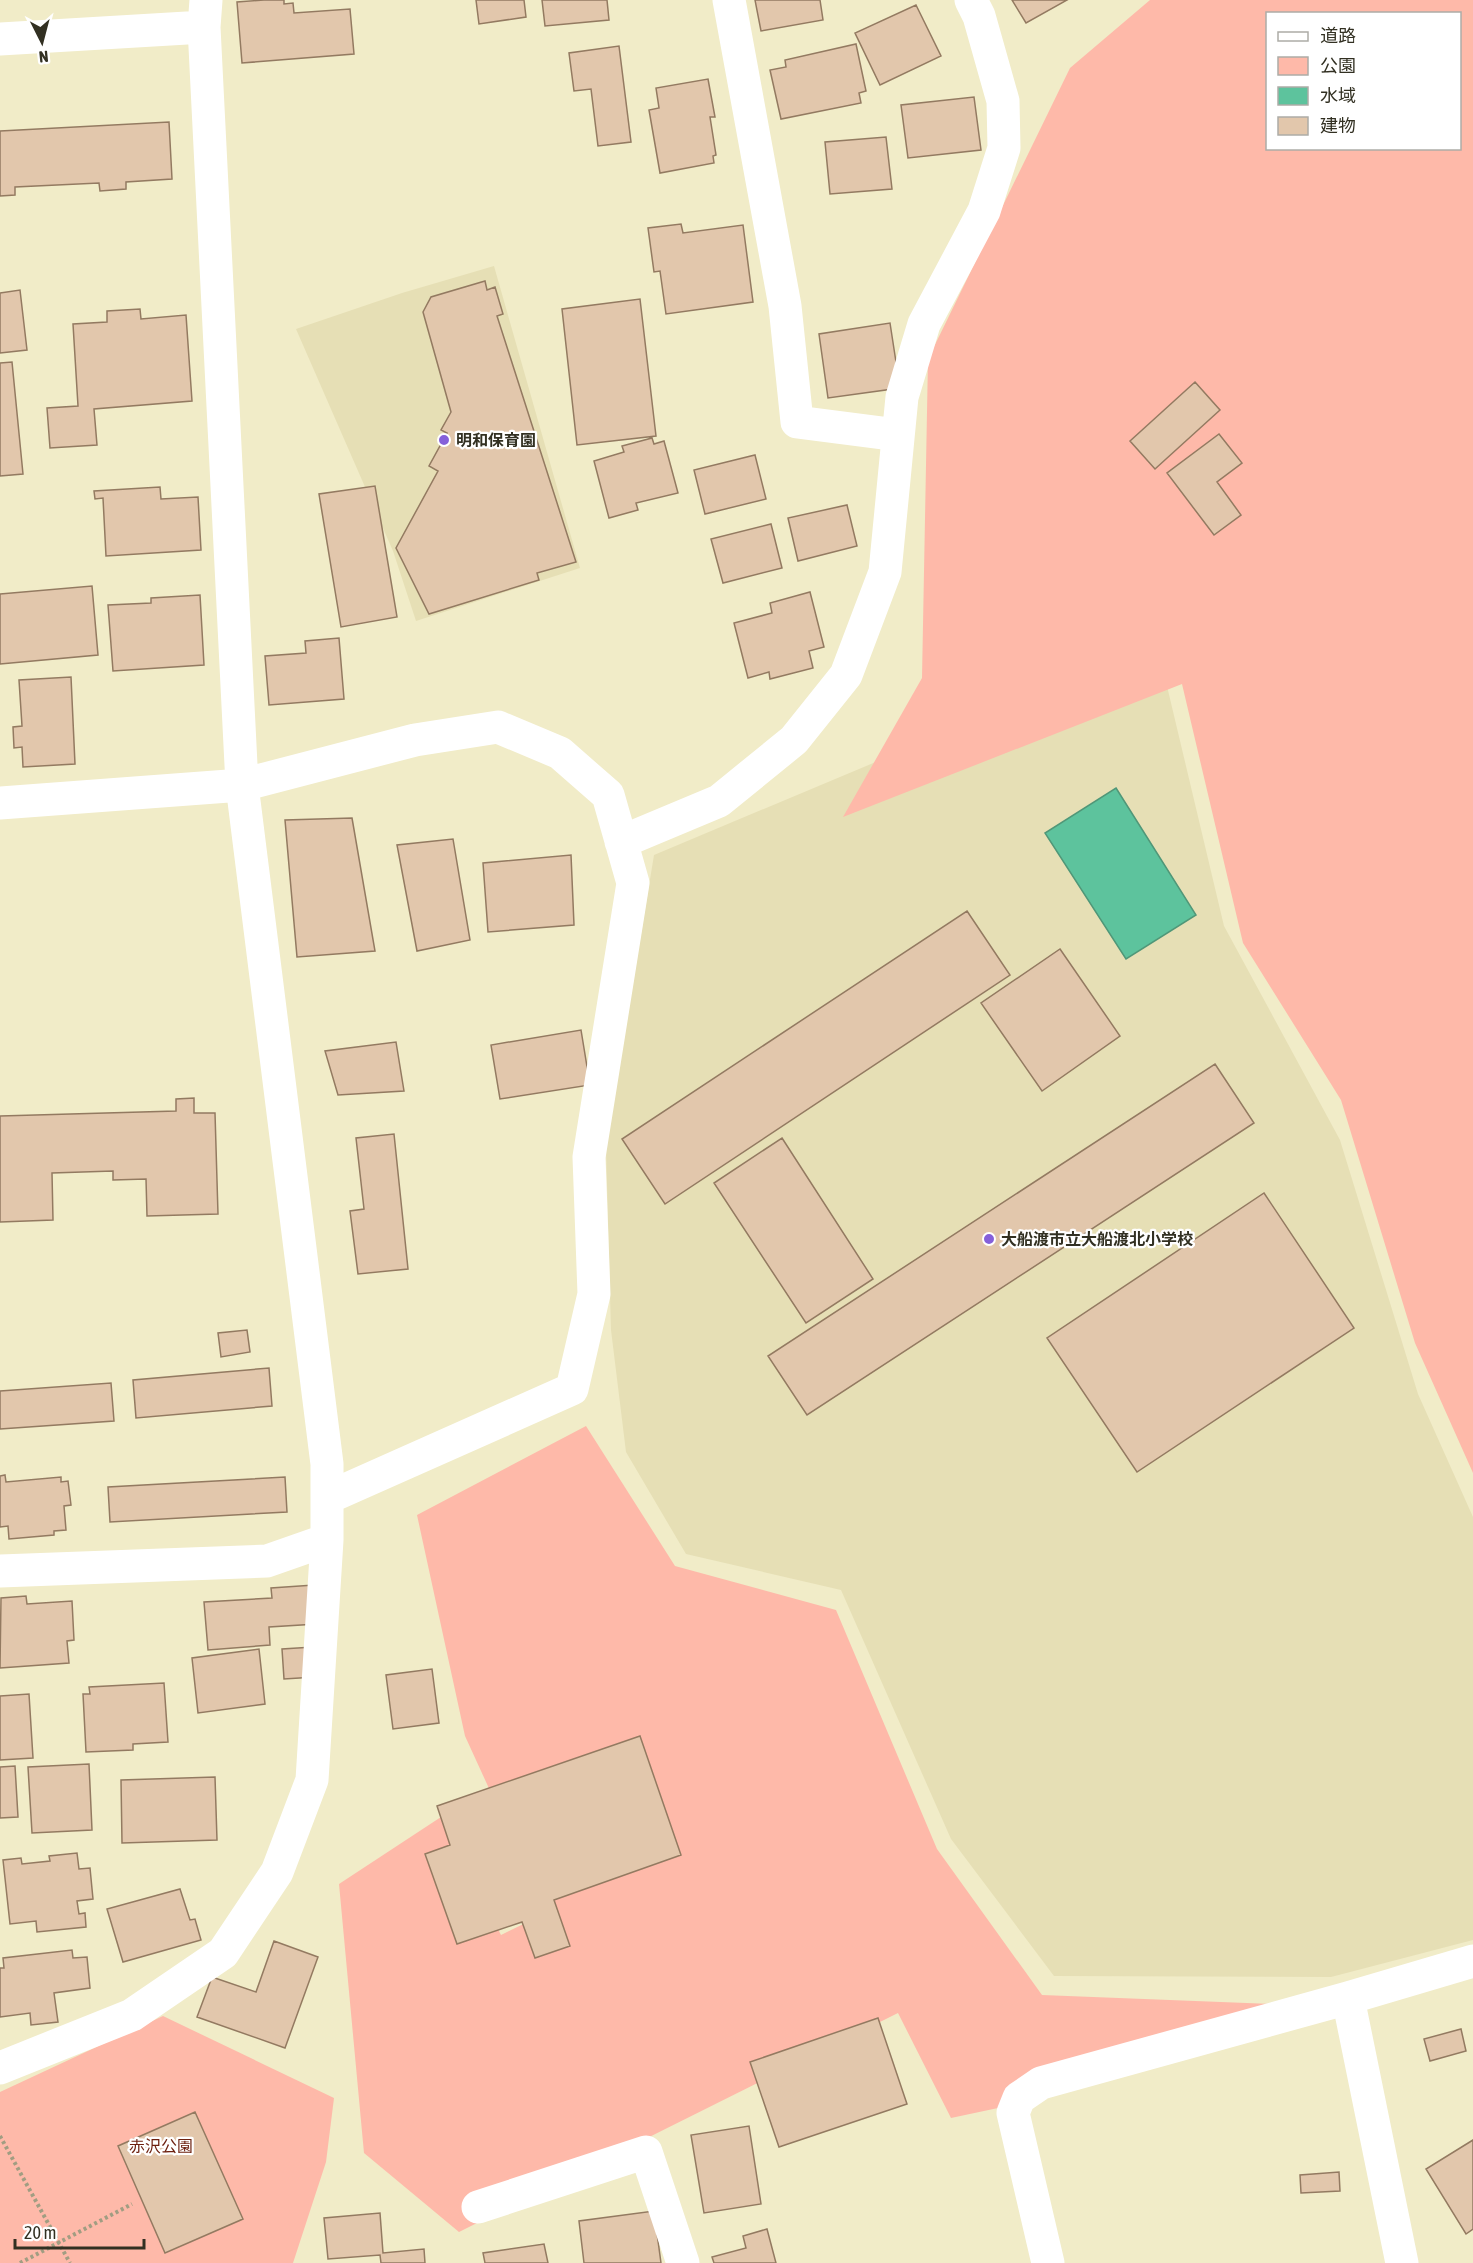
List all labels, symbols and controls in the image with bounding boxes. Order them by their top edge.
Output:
north arrow [12,12,72,72]
legend [1266,12,1461,150]
text: 道路 [1320,25,1356,46]
text: N [38,47,49,66]
text: 公園 [1320,55,1356,76]
text: 水域 [1320,85,1356,106]
text: 建物 [1320,115,1356,136]
place label: 明和保育園 [456,431,536,449]
marker: 明和保育園 [437,433,451,447]
place label: 大船渡市立大船渡北小学校 [1001,1230,1193,1248]
marker: 大船渡市立大船渡北小学校 [982,1232,996,1246]
park label: 赤沢公園 [129,2137,193,2155]
scale bar [15,2212,144,2250]
text: 20 m [24,2222,56,2243]

